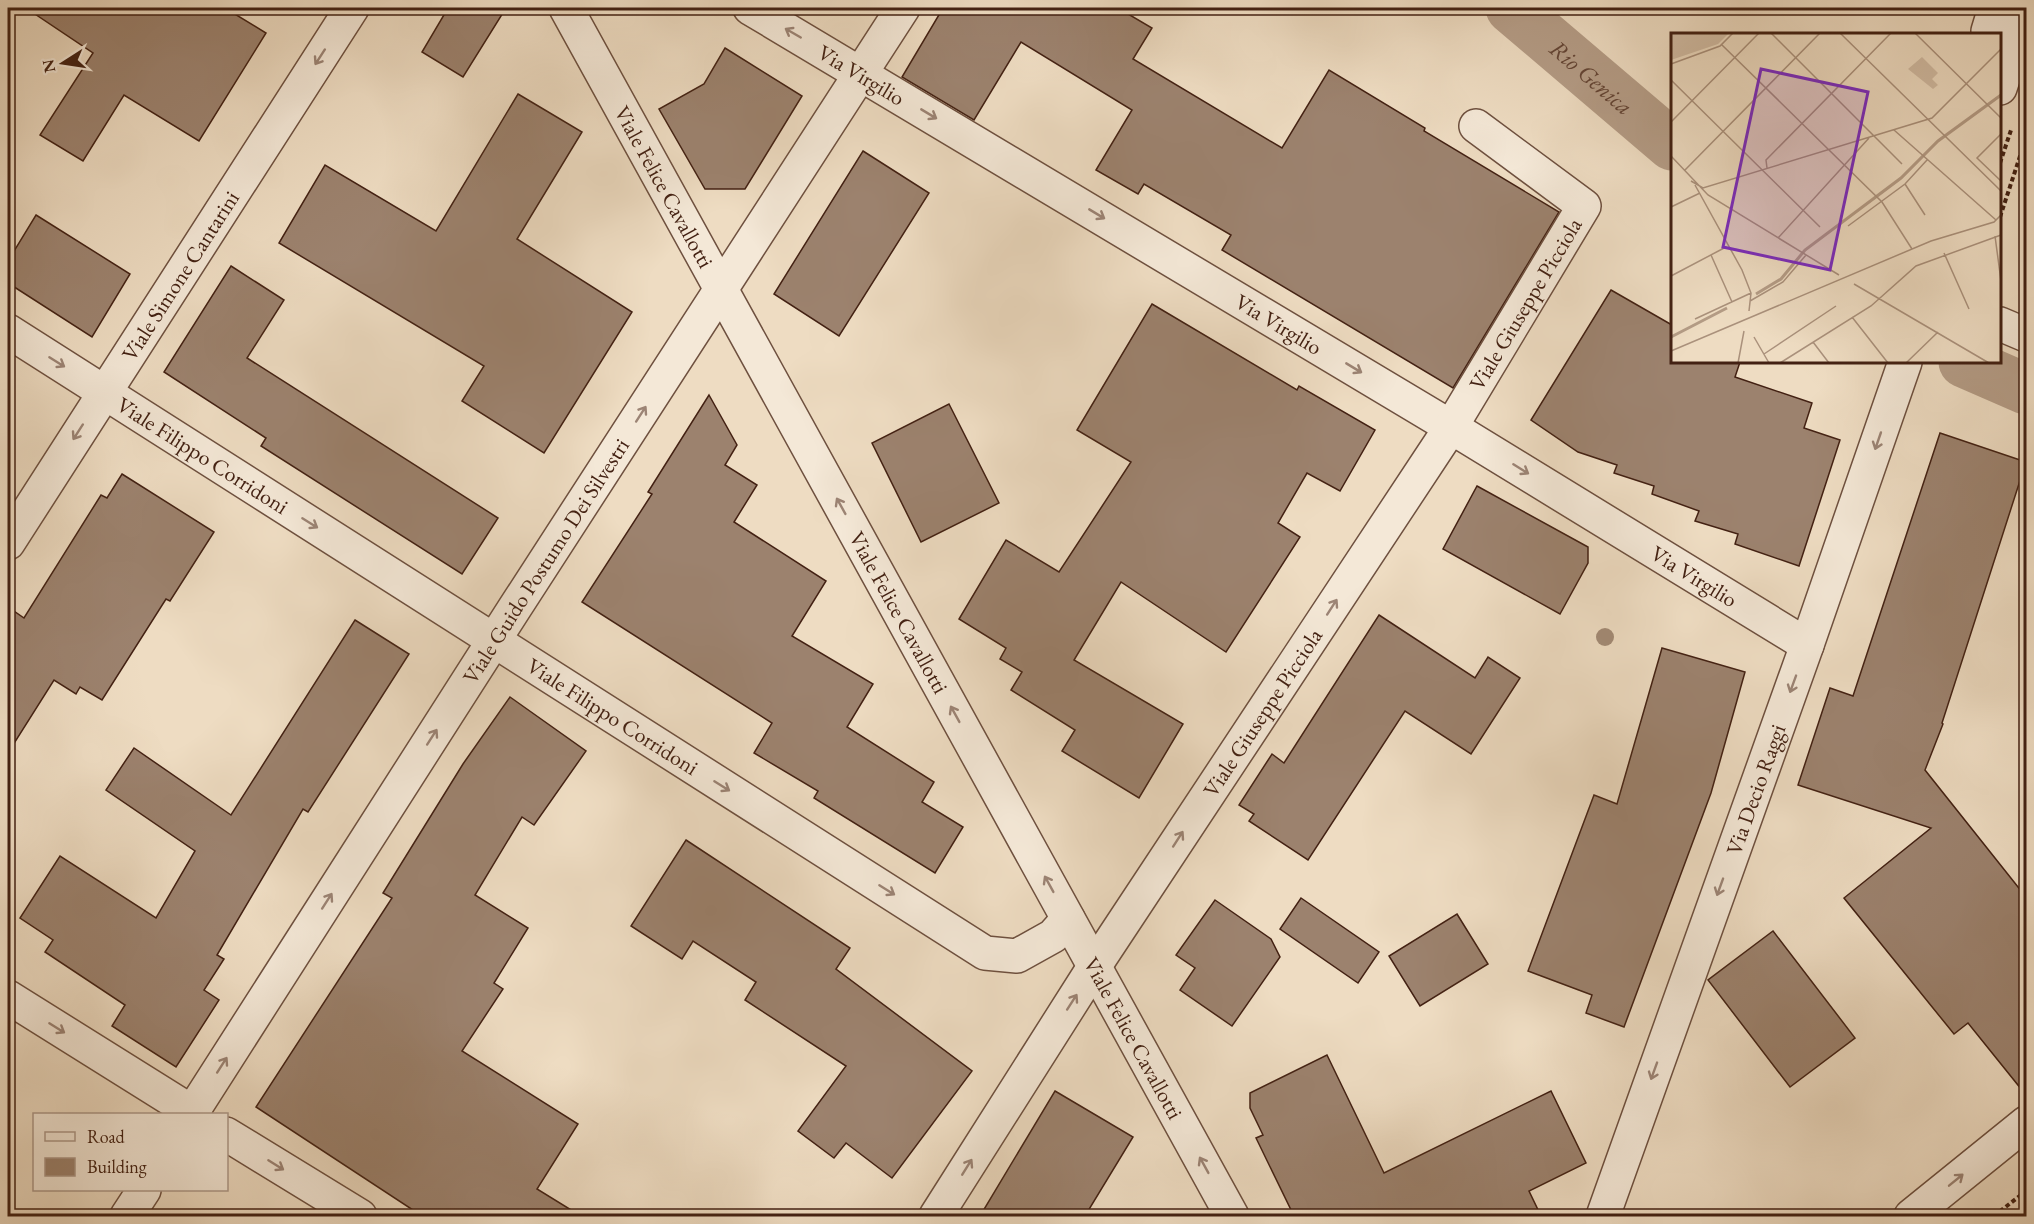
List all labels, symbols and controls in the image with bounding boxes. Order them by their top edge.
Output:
one-way arrow [784,26,801,38]
water label: Rio Genica [1544,32,1640,121]
north arrow [33,33,93,93]
inset map [1671,33,2001,363]
street label: Via Virgilio [813,37,911,112]
one-way arrow [314,48,327,65]
text: N [37,57,60,75]
street label: Viale Felice Cavallotti [608,100,721,273]
one-way arrow [920,108,937,120]
street label: Viale Simone Cantarini [115,185,245,366]
one-way arrow [1088,209,1105,221]
street label: Viale Giuseppe Picciola [1462,212,1588,395]
street label: Via Virgilio [1230,287,1328,361]
one-way arrow [48,356,65,368]
one-way arrow [1345,363,1362,375]
street label: Viale Filippo Corridoni [112,390,294,520]
one-way arrow [635,406,647,423]
one-way arrow [72,424,85,441]
one-way arrow [1871,431,1882,449]
street label: Viale Guido Postumo Dei Silvestri [456,432,635,689]
one-way arrow [1512,464,1529,476]
one-way arrow [834,498,846,515]
one-way arrow [301,517,318,529]
street label: Viale Felice Cavallotti [843,526,956,698]
street label: Via Virgilio [1646,538,1743,614]
one-way arrow [1326,598,1339,615]
street label: Viale Giuseppe Picciola [1196,622,1329,802]
street label: Viale Filippo Corridoni [522,651,704,781]
one-way arrow [1787,674,1798,693]
one-way arrow [949,705,960,723]
street label: Via Decio Raggi [1719,720,1792,859]
one-way arrow [426,728,439,745]
one-way arrow [714,779,731,792]
one-way arrow [1172,831,1185,848]
one-way arrow [1043,876,1054,894]
one-way arrow [1713,877,1724,896]
one-way arrow [878,885,895,897]
one-way arrow [322,893,334,910]
street label: Viale Felice Cavallotti [1077,952,1190,1124]
one-way arrow [1065,994,1078,1011]
one-way arrow [48,1022,65,1034]
one-way arrow [217,1057,229,1074]
one-way arrow [1648,1061,1659,1080]
legend [33,1113,228,1191]
text: Road [87,1125,126,1148]
text: Building [87,1155,147,1178]
one-way arrow [1198,1157,1209,1175]
one-way arrow [267,1159,284,1171]
one-way arrow [961,1159,973,1176]
one-way arrow [1948,1173,1964,1186]

